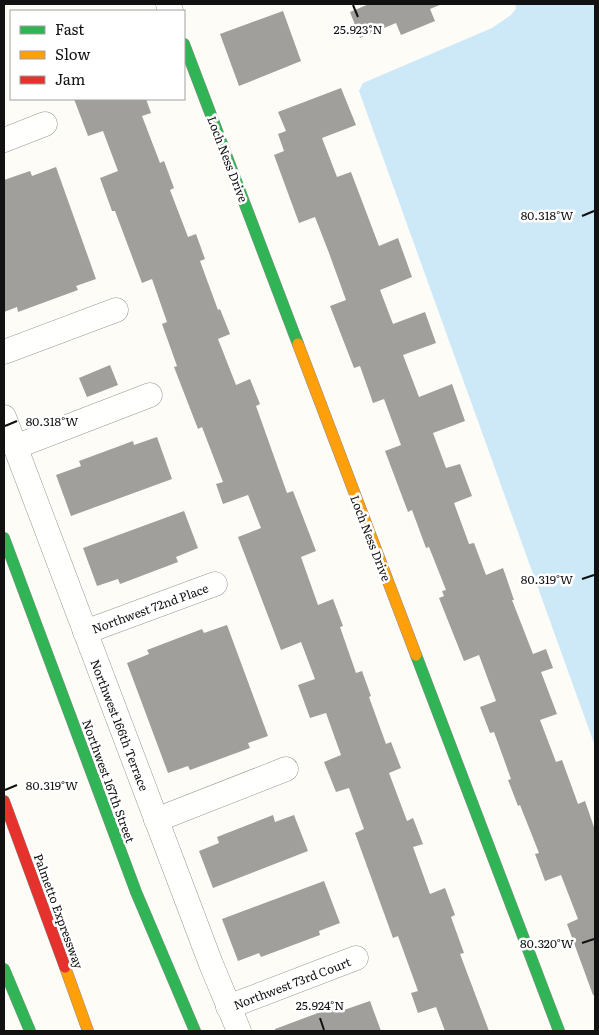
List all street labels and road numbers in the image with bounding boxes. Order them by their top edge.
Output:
street label: Loch Ness Drive [203,113,253,205]
street label: Loch Ness Drive [346,492,396,584]
street label: Northwest 72nd Place [89,579,211,637]
street label: Northwest 166th Terrace [86,656,154,794]
street label: Northwest 167th Street [78,717,140,845]
street label: Palmetto Expressway [30,851,88,971]
street label: Northwest 73rd Court [231,952,353,1014]

